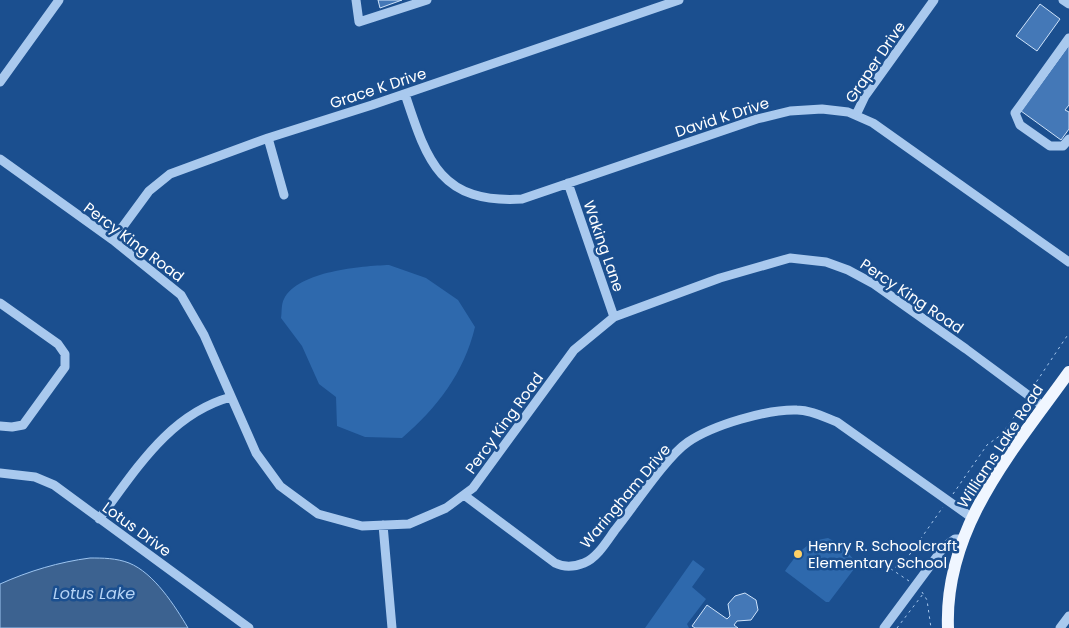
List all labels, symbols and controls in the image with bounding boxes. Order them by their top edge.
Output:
street label: Graper Drive [840,17,910,107]
street label: Grace K Drive [327,62,429,114]
street label: David K Drive [672,92,772,142]
street label: Percy King Road [80,197,188,287]
street label: Waking Lane [579,197,629,295]
street label: Percy King Road [856,254,968,338]
street label: Percy King Road [460,368,548,478]
street label: Williams Lake Road [952,380,1048,512]
street label: Waringham Drive [575,439,675,553]
street label: Lotus Drive [98,497,176,561]
place label: Henry R. Schoolcraft Elementary School [808,535,957,573]
marker: Henry R. Schoolcraft Elementary School [792,548,804,560]
water label: Lotus Lake [53,582,135,605]

